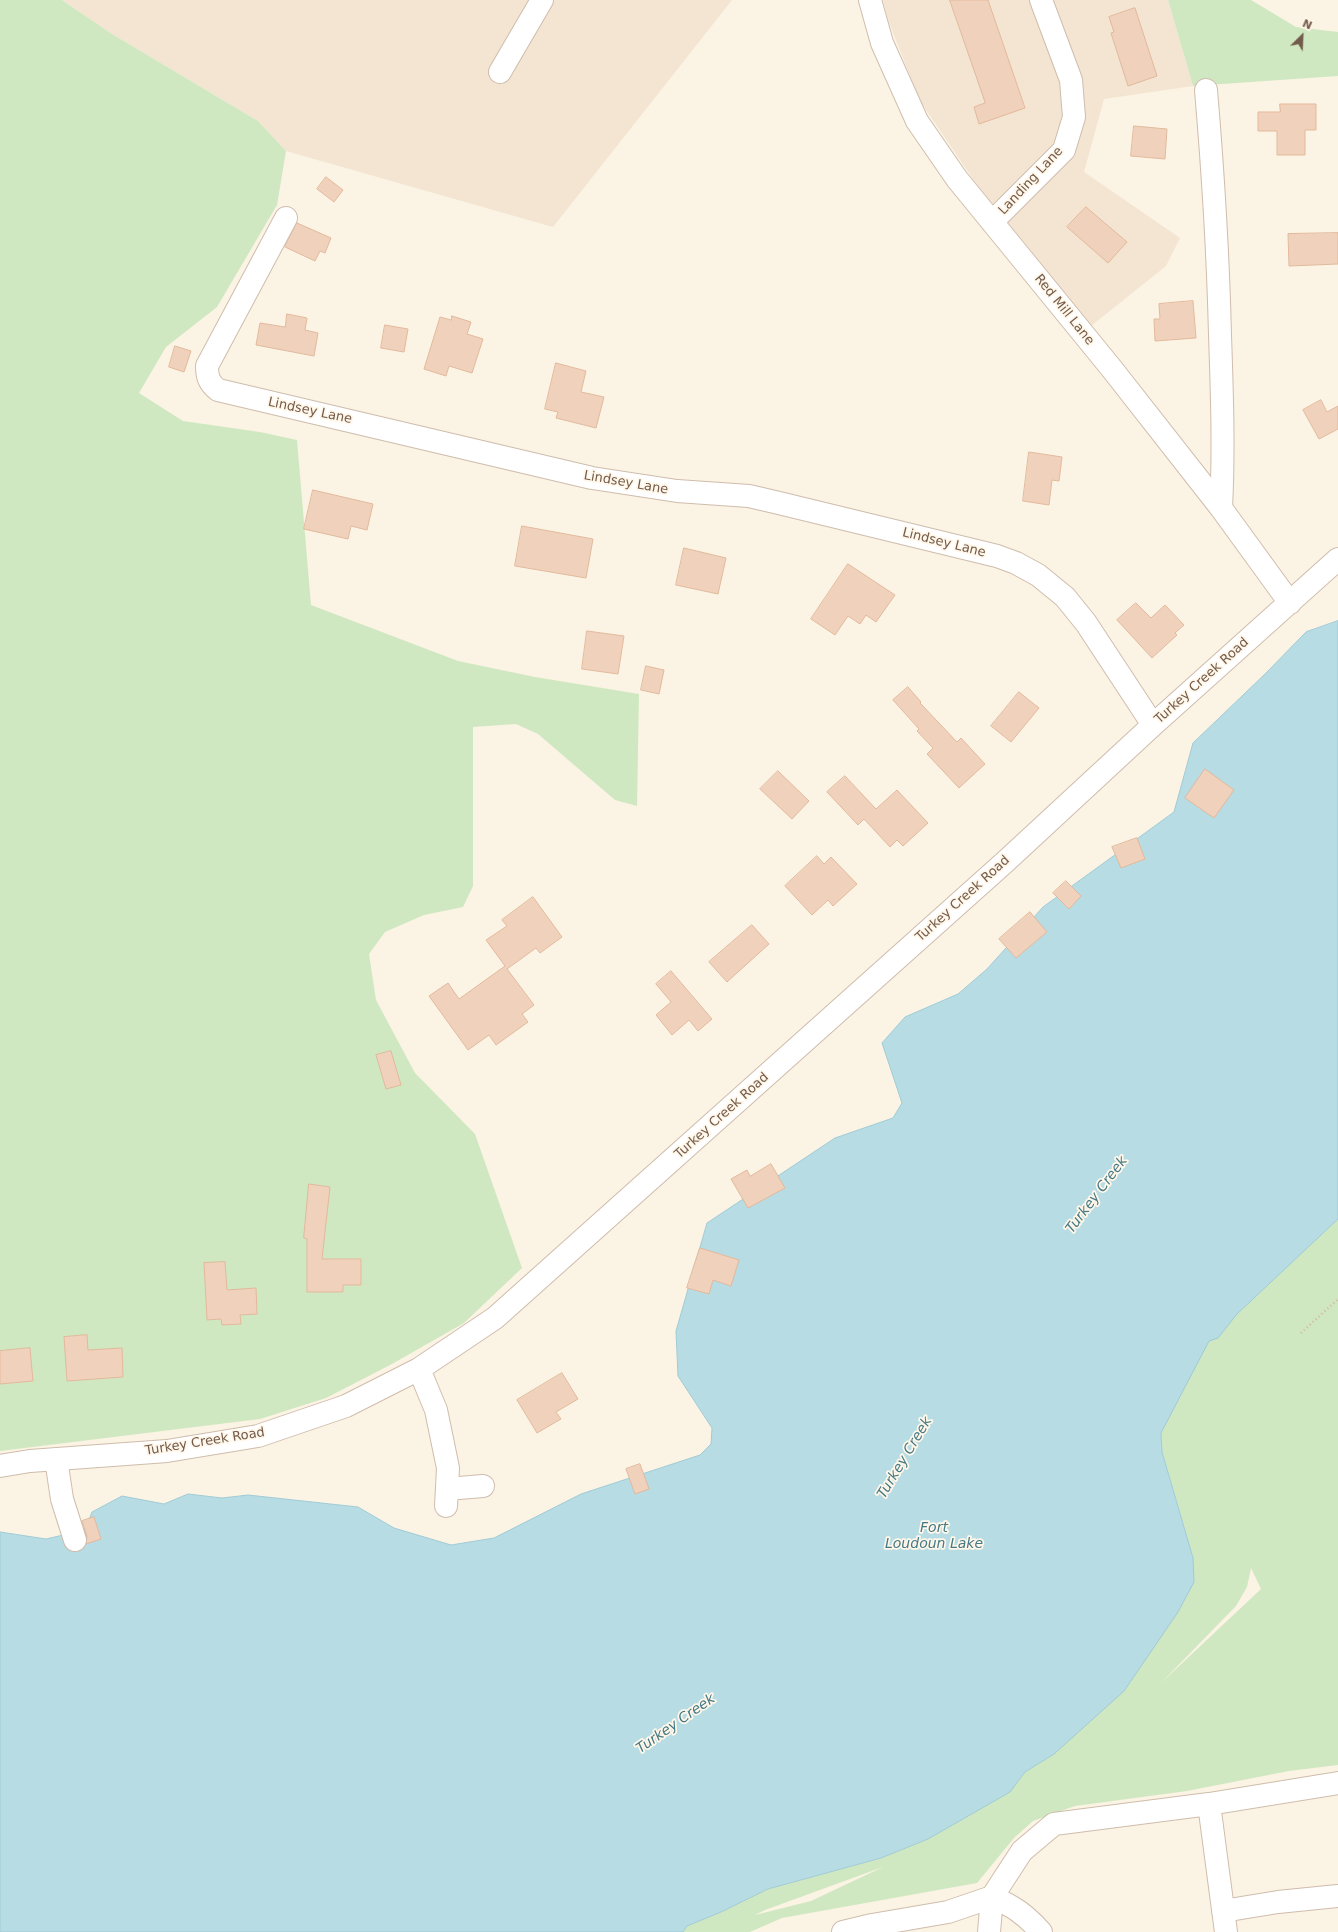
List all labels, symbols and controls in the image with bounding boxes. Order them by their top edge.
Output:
north arrow [1282,16,1322,56]
text: N [1300,17,1314,32]
street label: Landing Lane [995,144,1067,218]
street label: Red Mill Lane [1031,271,1097,349]
street label: Lindsey Lane [267,394,353,428]
street label: Lindsey Lane [583,468,669,498]
street label: Lindsey Lane [901,525,987,561]
street label: Turkey Creek Road [1152,635,1252,727]
street label: Turkey Creek Road [913,853,1013,945]
street label: Turkey Creek Road [672,1070,772,1162]
water label: Turkey Creek [1063,1153,1131,1237]
water label: Turkey Creek [874,1414,936,1502]
street label: Turkey Creek Road [144,1425,266,1459]
water label: Fort Loudoun Lake [885,1520,983,1552]
water label: Turkey Creek [633,1691,719,1757]

